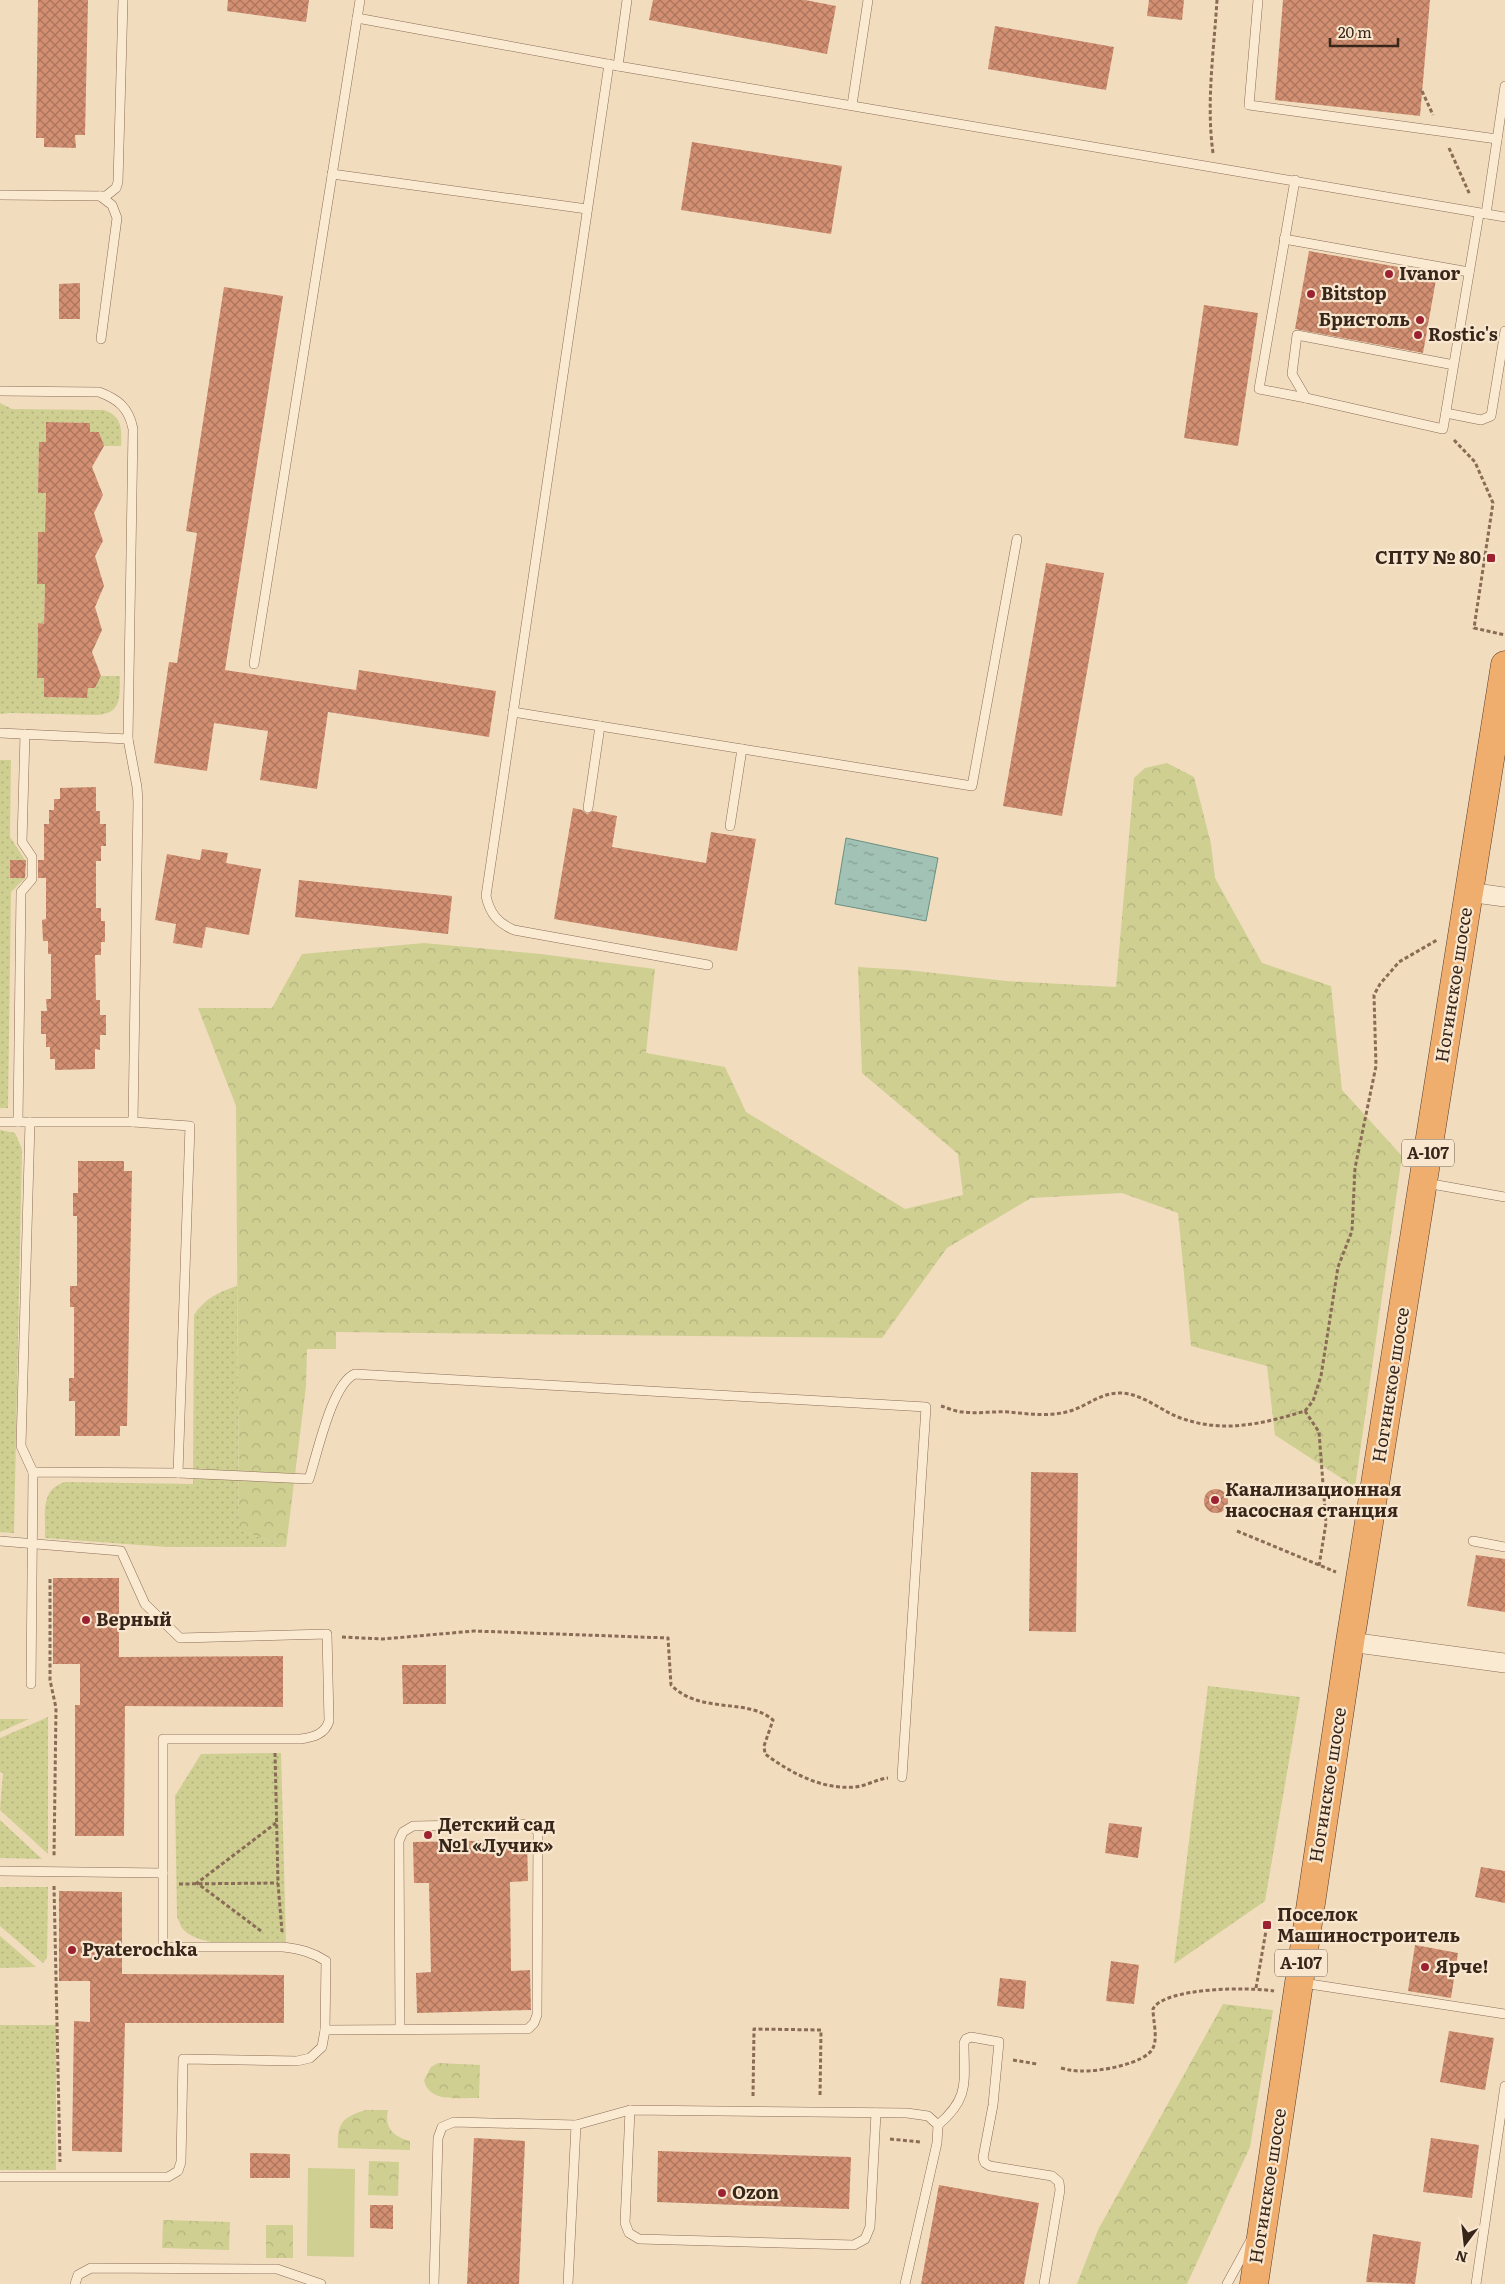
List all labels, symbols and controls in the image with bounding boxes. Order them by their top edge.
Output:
scale bar [1330,15,1398,47]
text: 20 m [1338,20,1372,43]
place label: Ivanor [1399,259,1460,286]
marker: Ivanor [1383,268,1395,280]
place label: Bitstop [1321,279,1387,306]
marker: Bitstop [1305,288,1317,300]
place label: Бристоль [1318,305,1410,332]
marker: Бристоль [1414,314,1426,326]
place label: Rostic's [1428,320,1498,347]
marker: Rostic's [1412,329,1424,341]
place label: СПТУ № 80 [1375,543,1481,570]
marker: СПТУ № 80 [1485,552,1497,564]
street label: Ногинское шоссе [1427,905,1478,1064]
road number: А-107 [1402,1140,1454,1166]
street label: Ногинское шоссе [1364,1305,1415,1464]
place label: Канализационная насосная станция [1225,1475,1401,1523]
marker: Канализационная насосная станция [1209,1494,1221,1506]
place label: Верный [96,1605,172,1632]
marker: Верный [80,1614,92,1626]
street label: Ногинское шоссе [1301,1705,1352,1864]
place label: Детский сад №1 «Лучик» [438,1810,555,1858]
marker: Детский сад №1 «Лучик» [422,1829,434,1841]
place label: Поселок Машиностроитель [1277,1900,1461,1948]
marker: Поселок Машиностроитель [1261,1919,1273,1931]
place label: Pyaterochka [82,1935,198,1962]
marker: Pyaterochka [66,1944,78,1956]
road number: А-107 [1275,1950,1327,1976]
place label: Ярче! [1435,1952,1488,1979]
marker: Ярче! [1419,1961,1431,1973]
street label: Ногинское шоссе [1241,2106,1292,2265]
place label: Ozon [732,2178,779,2205]
marker: Ozon [716,2187,728,2199]
north arrow [1440,2219,1490,2269]
text: N [1453,2246,1470,2269]

